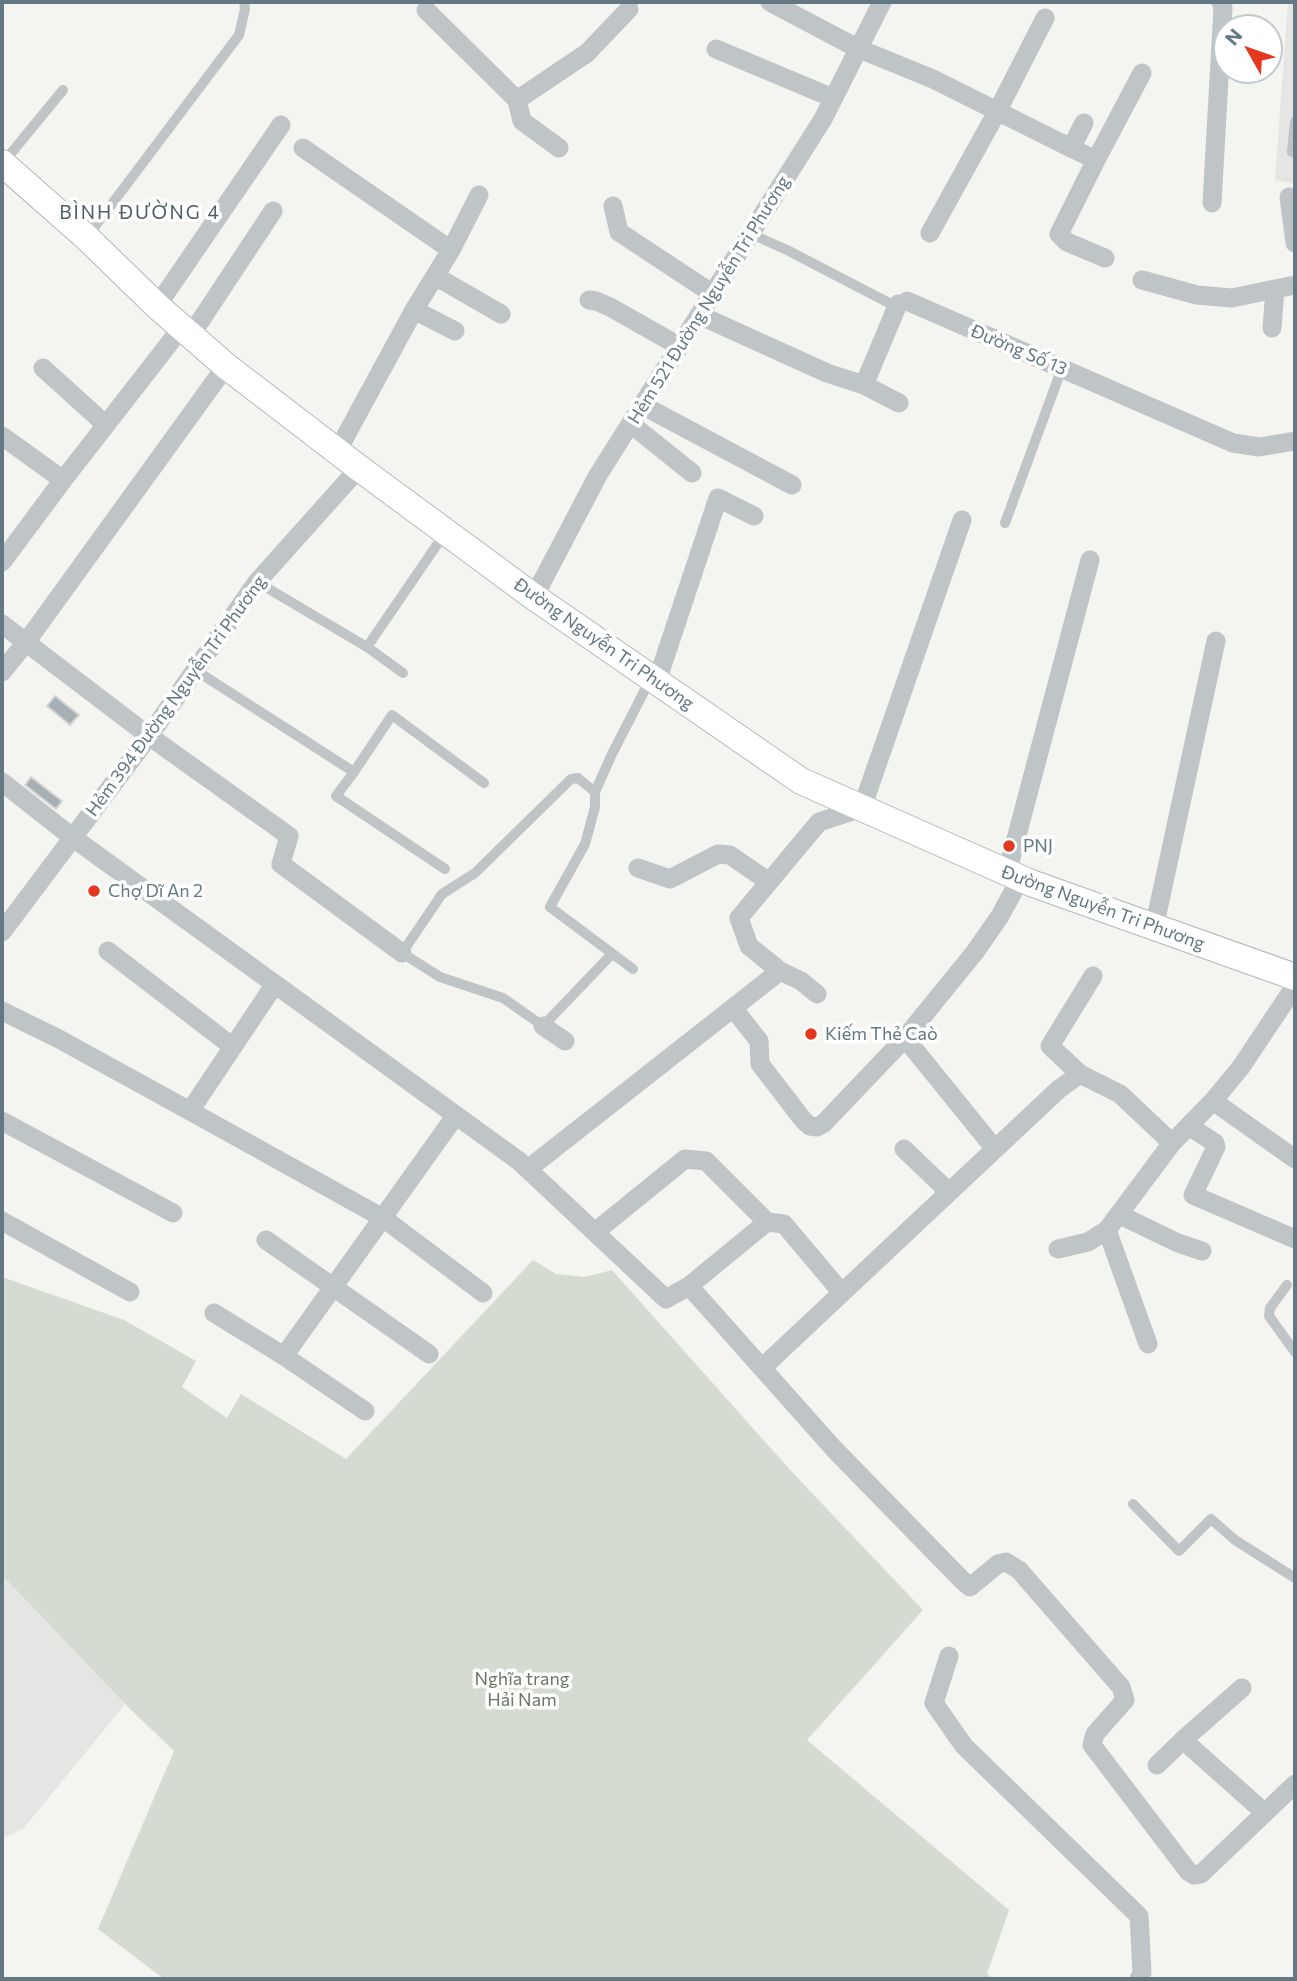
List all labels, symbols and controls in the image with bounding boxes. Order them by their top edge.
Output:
north arrow [1213,14,1283,84]
text: N [1220,24,1246,49]
street label: Hẻm 521 Đường Nguyễn Tri Phương [623,172,795,428]
district label: BÌNH ĐƯỜNG 4 [61,202,219,224]
street label: Đường Số 13 [968,320,1070,380]
street label: Hẻm 394 Đường Nguyễn Tri Phương [81,571,271,821]
street label: Đường Nguyễn Tri Phương [510,574,698,714]
place label: PNJ [1023,835,1053,857]
marker: PNJ [1001,838,1017,854]
street label: Đường Nguyễn Tri Phương [998,861,1208,955]
place label: Chợ Dĩ An 2 [108,880,203,902]
marker: Chợ Dĩ An 2 [86,883,102,899]
place label: Kiếm Thẻ Caò [825,1023,938,1045]
marker: Kiếm Thẻ Caò [803,1026,819,1042]
park label: Nghĩa trang Hải Nam [474,1668,570,1710]

